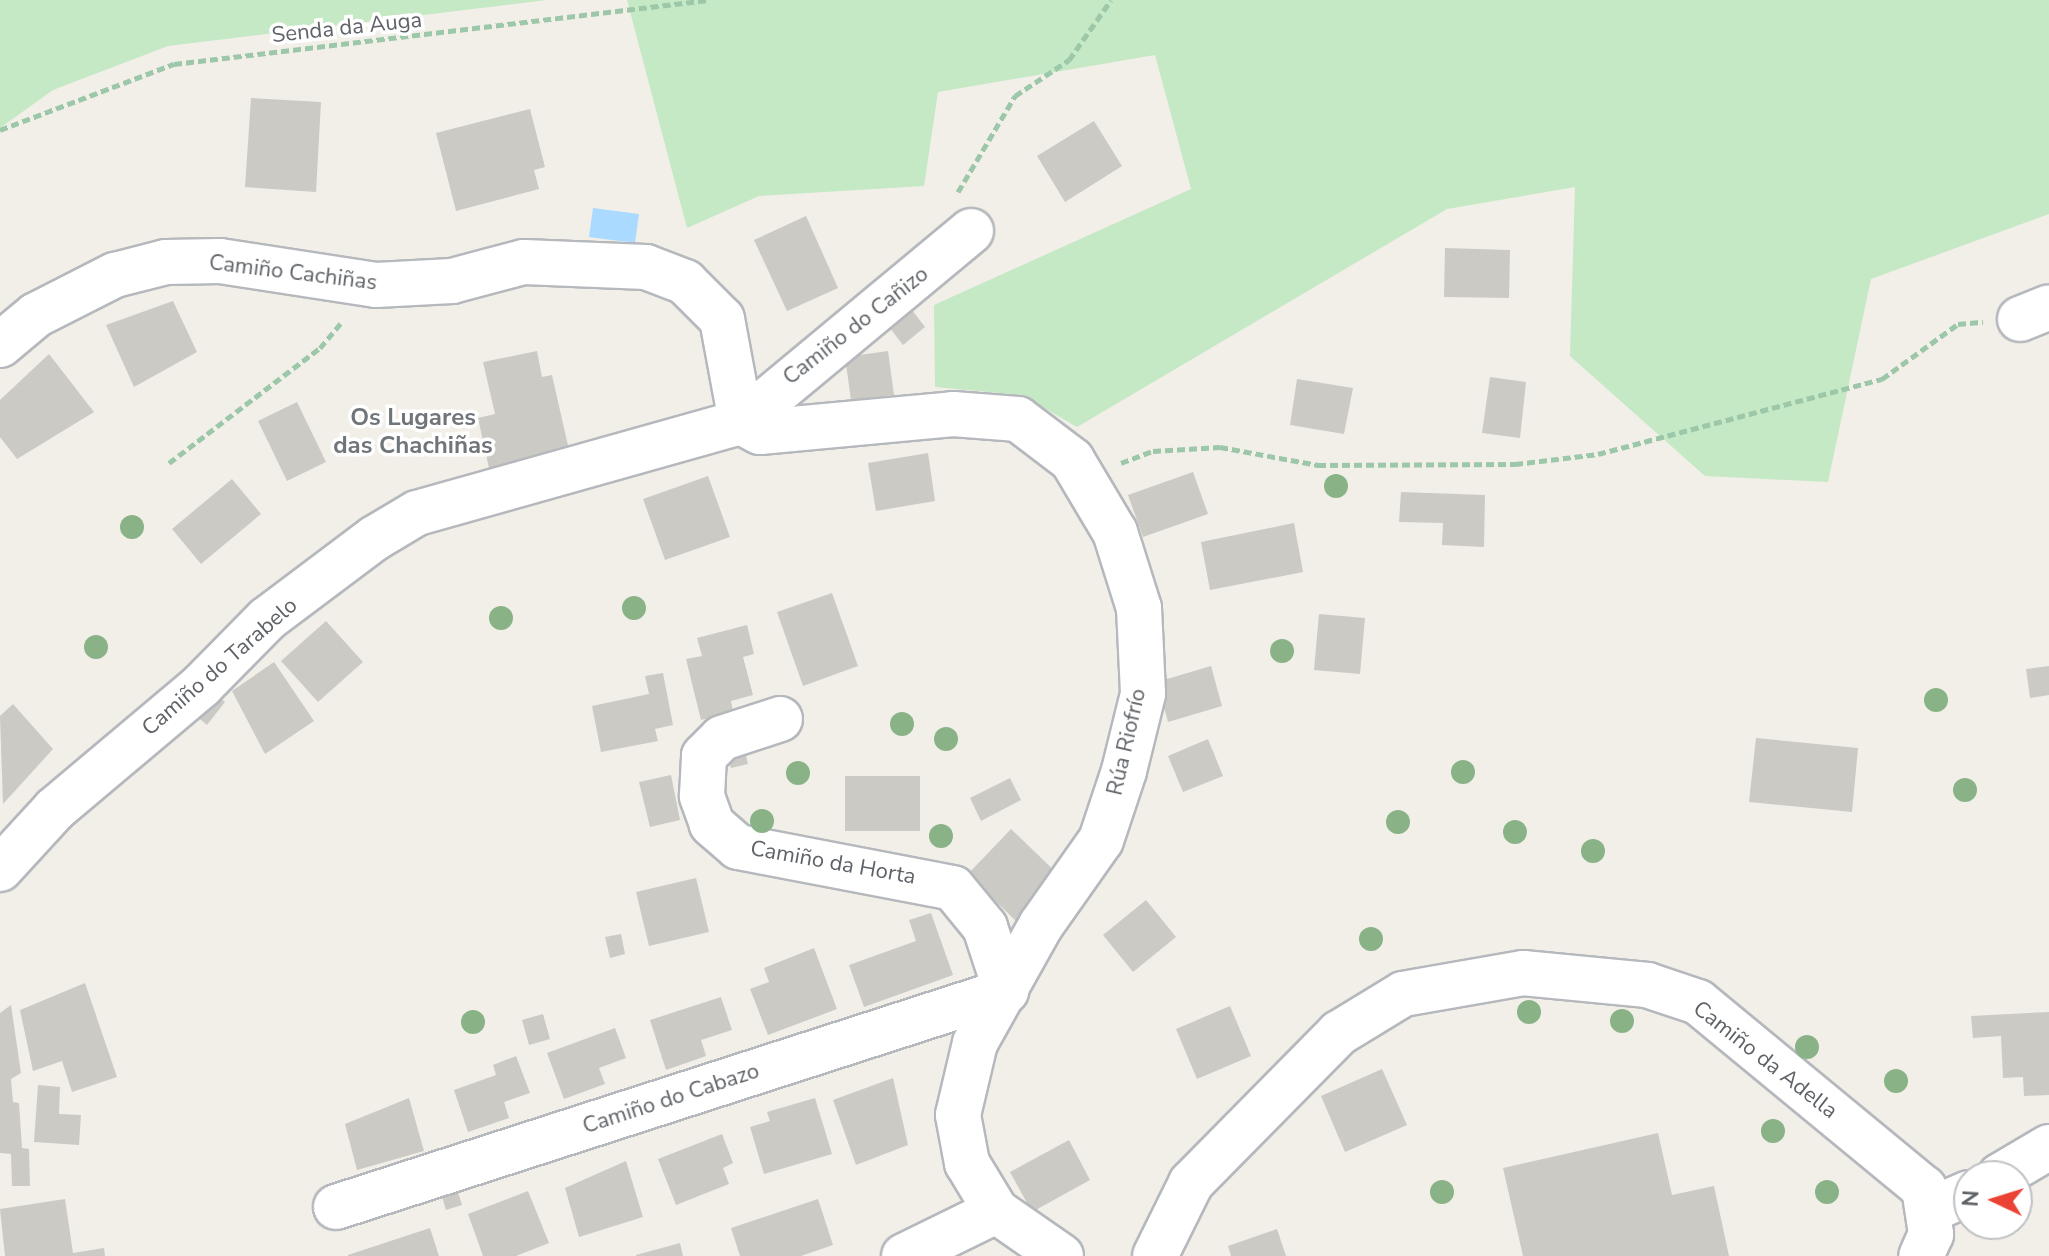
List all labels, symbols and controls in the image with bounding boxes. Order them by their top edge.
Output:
street label: Senda da Auga [271,7,423,49]
street label: Camiño Cachiñas [207,250,379,296]
street label: Camiño do Cañizo [778,261,934,391]
district label: Os Lugares das Chachiñas [333,404,493,460]
street label: Camiño do Tarabelo [137,592,303,742]
street label: Rúa Riofrío [1102,686,1152,798]
street label: Camiño da Horta [748,835,918,891]
street label: Camiño da Adella [1688,996,1842,1124]
street label: Camiño do Cabazo [579,1058,763,1140]
north arrow [1953,1160,2033,1240]
text: N [1956,1189,1987,1208]

